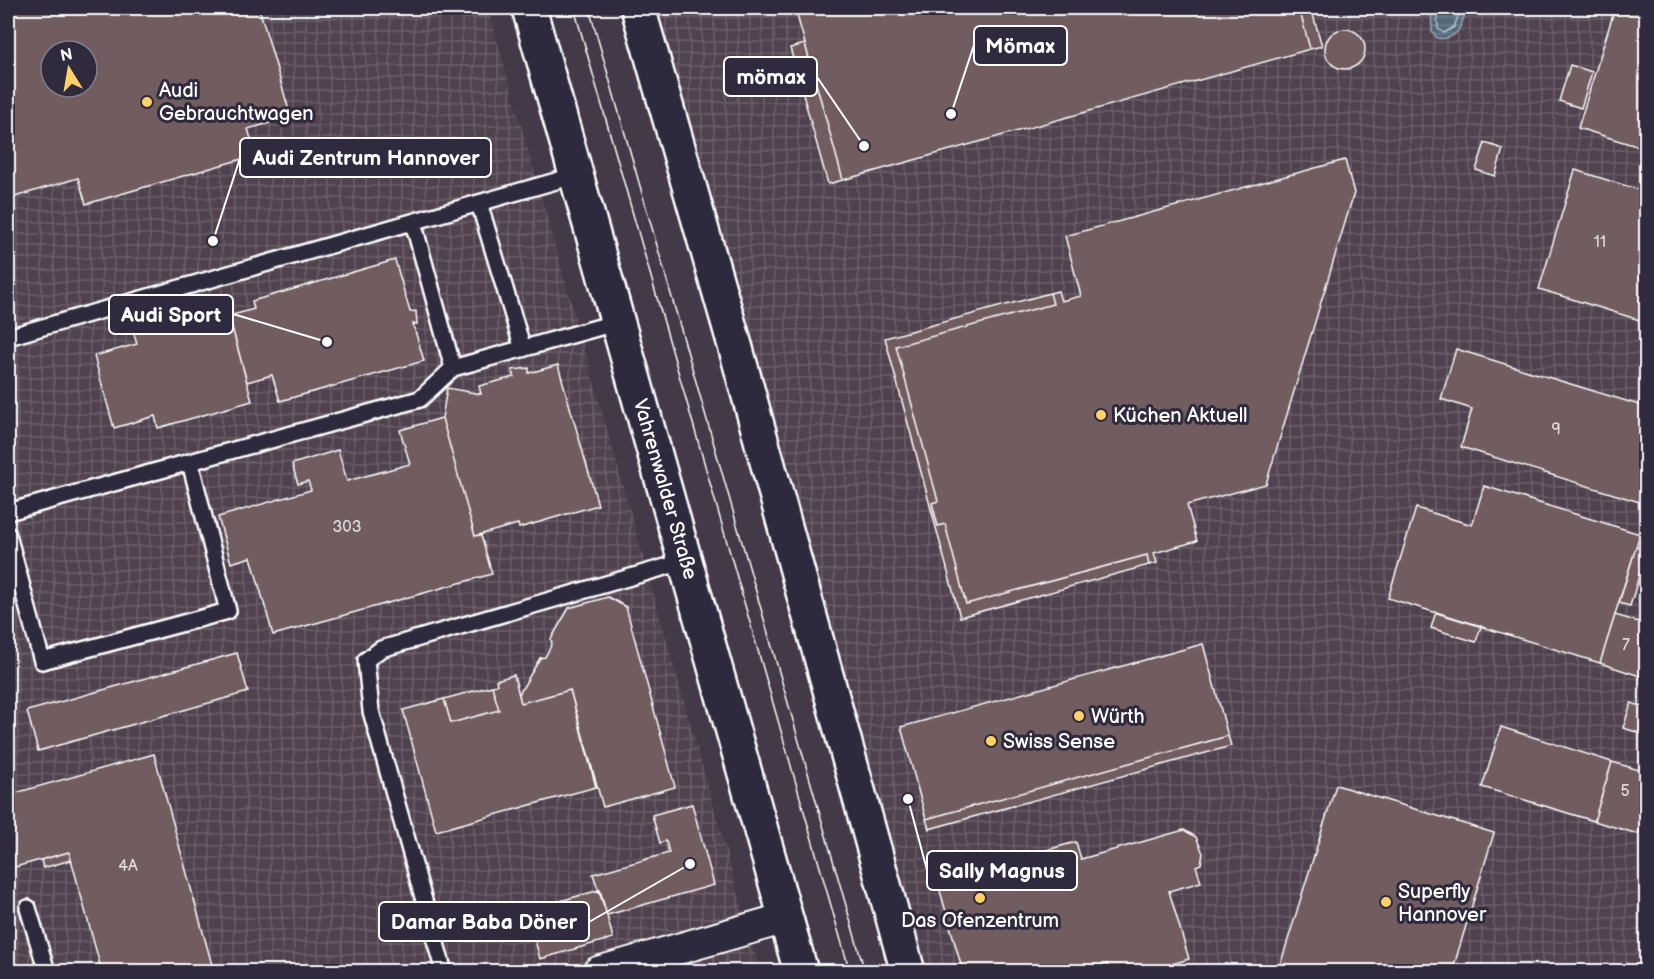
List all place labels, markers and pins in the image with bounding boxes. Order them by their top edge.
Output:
callout: Mömax [974,26,1067,65]
callout: mömax [724,57,817,96]
place label: Audi Gebrauchtwagen [159,79,314,126]
marker: Audi Gebrauchtwagen [140,95,154,109]
callout: Audi Zentrum Hannover [240,138,491,177]
callout: Audi Sport [109,295,233,334]
place label: Küchen Aktuell [1113,404,1248,428]
marker: Küchen Aktuell [1094,408,1108,422]
place label: Würth [1091,705,1145,729]
marker: Würth [1072,709,1086,723]
place label: Swiss Sense [1003,730,1115,754]
marker: Swiss Sense [984,734,998,748]
callout: Sally Magnus [927,851,1077,890]
place label: Superfly Hannover [1398,880,1487,927]
marker: Das Ofenzentrum [973,891,987,905]
marker: Superfly Hannover [1379,895,1393,909]
callout: Damar Baba Döner [379,902,589,941]
place label: Das Ofenzentrum [901,909,1059,933]

